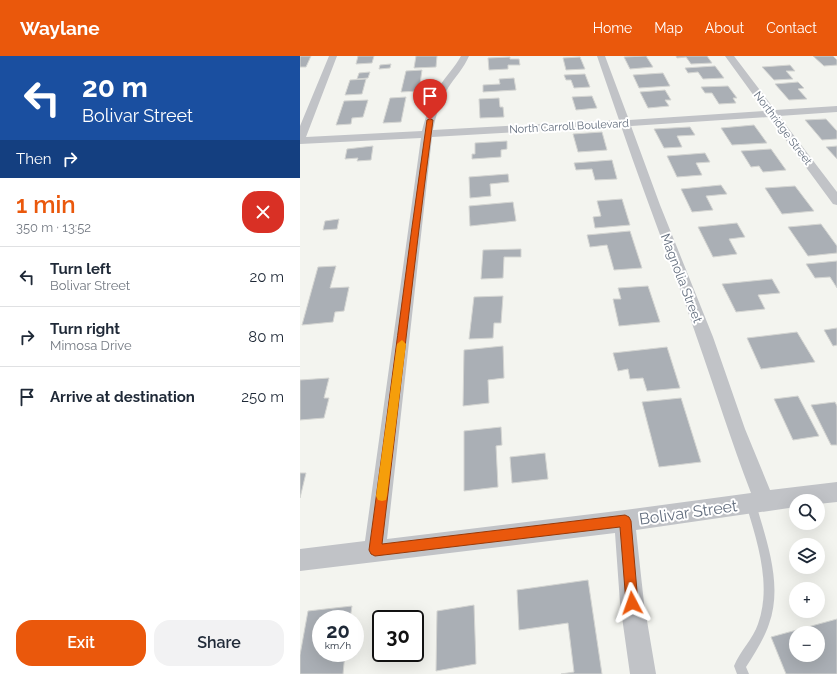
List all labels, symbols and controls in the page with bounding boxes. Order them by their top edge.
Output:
text: Waylane [20,17,100,39]
text: Home [593,20,632,36]
text: Map [654,20,683,36]
text: About [705,20,744,36]
text: Contact [766,20,817,36]
text: 20 m [82,71,148,104]
icon: left [16,72,68,124]
pin [413,79,447,120]
icon: arrive [419,85,441,107]
street label: Northridge Street [751,89,815,168]
text: Bolivar Street [82,105,193,126]
street label: North Carroll Boulevard [509,117,629,136]
icon: right [59,148,81,170]
text: Then [16,150,51,168]
text: 1 min [16,190,76,219]
button: close [242,191,284,233]
text: 350 m · 13:52 [16,220,91,235]
street label: Magnolia Street [658,231,706,326]
text: Turn left [50,260,111,278]
icon: left [16,266,38,288]
text: 20 m [249,268,284,286]
text: Bolivar Street [50,278,130,293]
text: Turn right [50,320,120,338]
icon: right [16,326,38,348]
text: 80 m [248,328,284,346]
text: Mimosa Drive [50,338,132,353]
icon: arrive [16,386,38,408]
text: Arrive at destination [50,388,195,406]
text: 250 m [241,388,284,406]
map controls [789,494,825,662]
button: search [789,494,825,530]
street label: Bolivar Street [638,496,739,529]
button: layers [789,538,825,574]
position arrow [611,582,653,624]
button: + [789,582,825,618]
speed limit sign: 30 [372,610,424,662]
text: 20 [326,619,350,643]
button: Exit [16,620,146,666]
button: Share [154,620,284,666]
button: − [789,626,825,662]
text: km/h [325,640,351,651]

